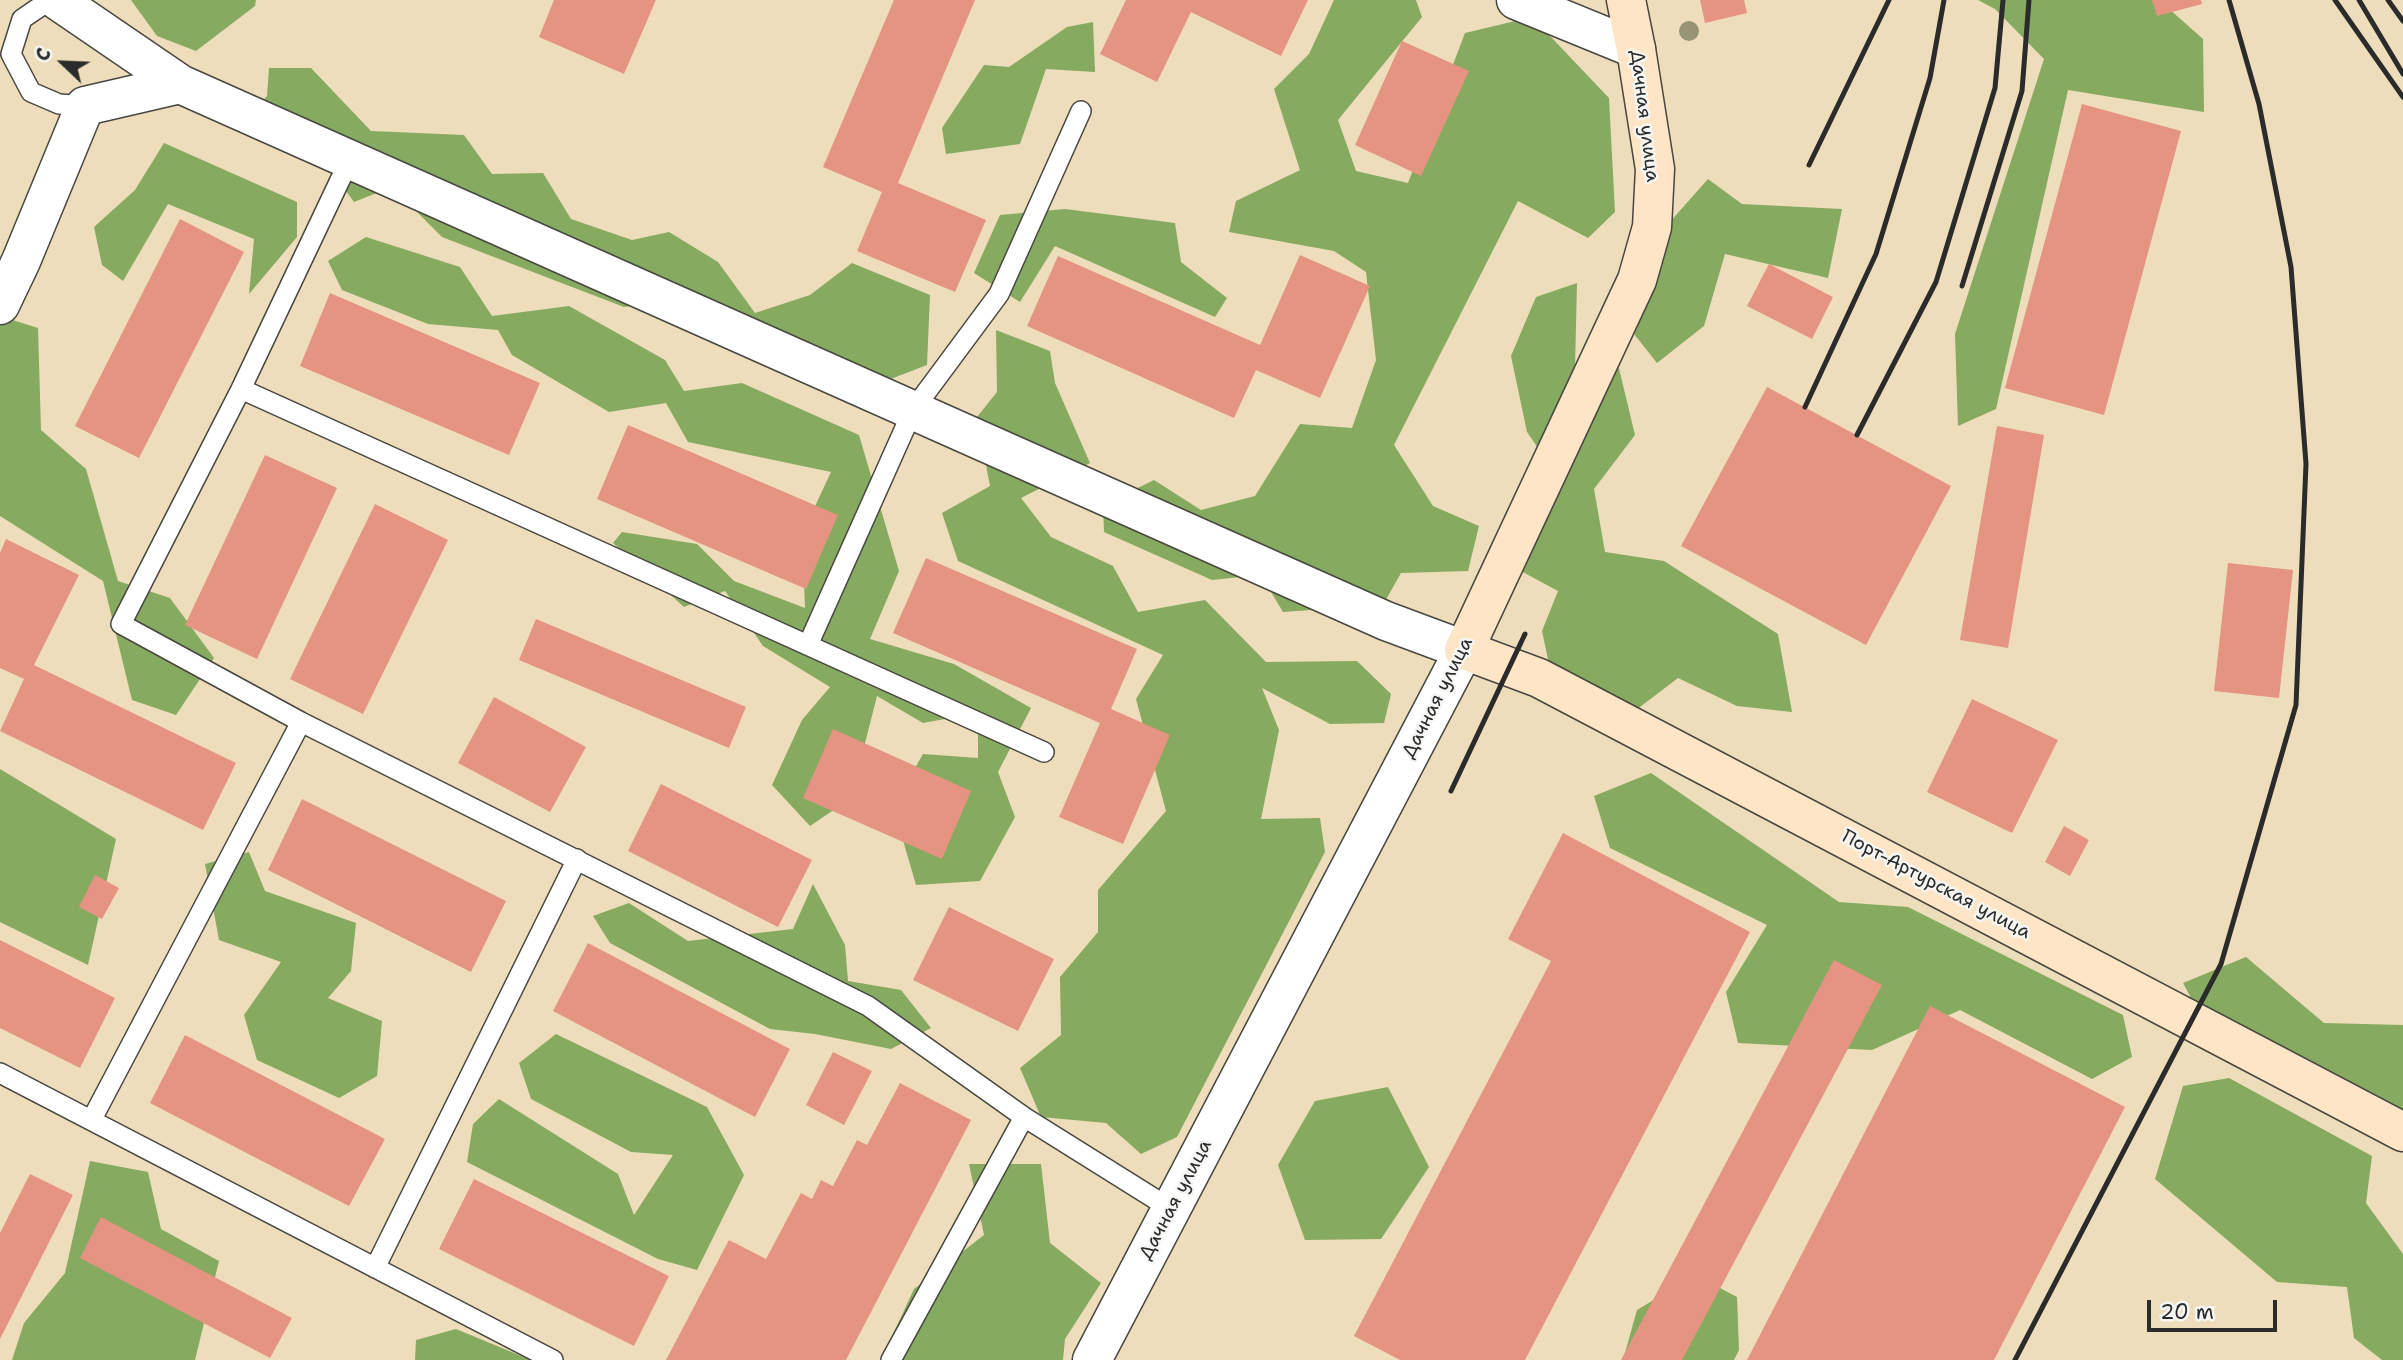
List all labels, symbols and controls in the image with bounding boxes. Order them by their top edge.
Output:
north arrow [28,28,98,98]
text: С [29,44,57,65]
street label: Дачная улица [1625,49,1663,183]
street label: Дачная улица [1398,634,1478,762]
street label: Порт-Артурская улица [1838,825,2034,945]
street label: Дачная улица [1135,1136,1217,1264]
scale bar [2151,1286,2280,1330]
text: 20 m [2160,1298,2214,1326]

